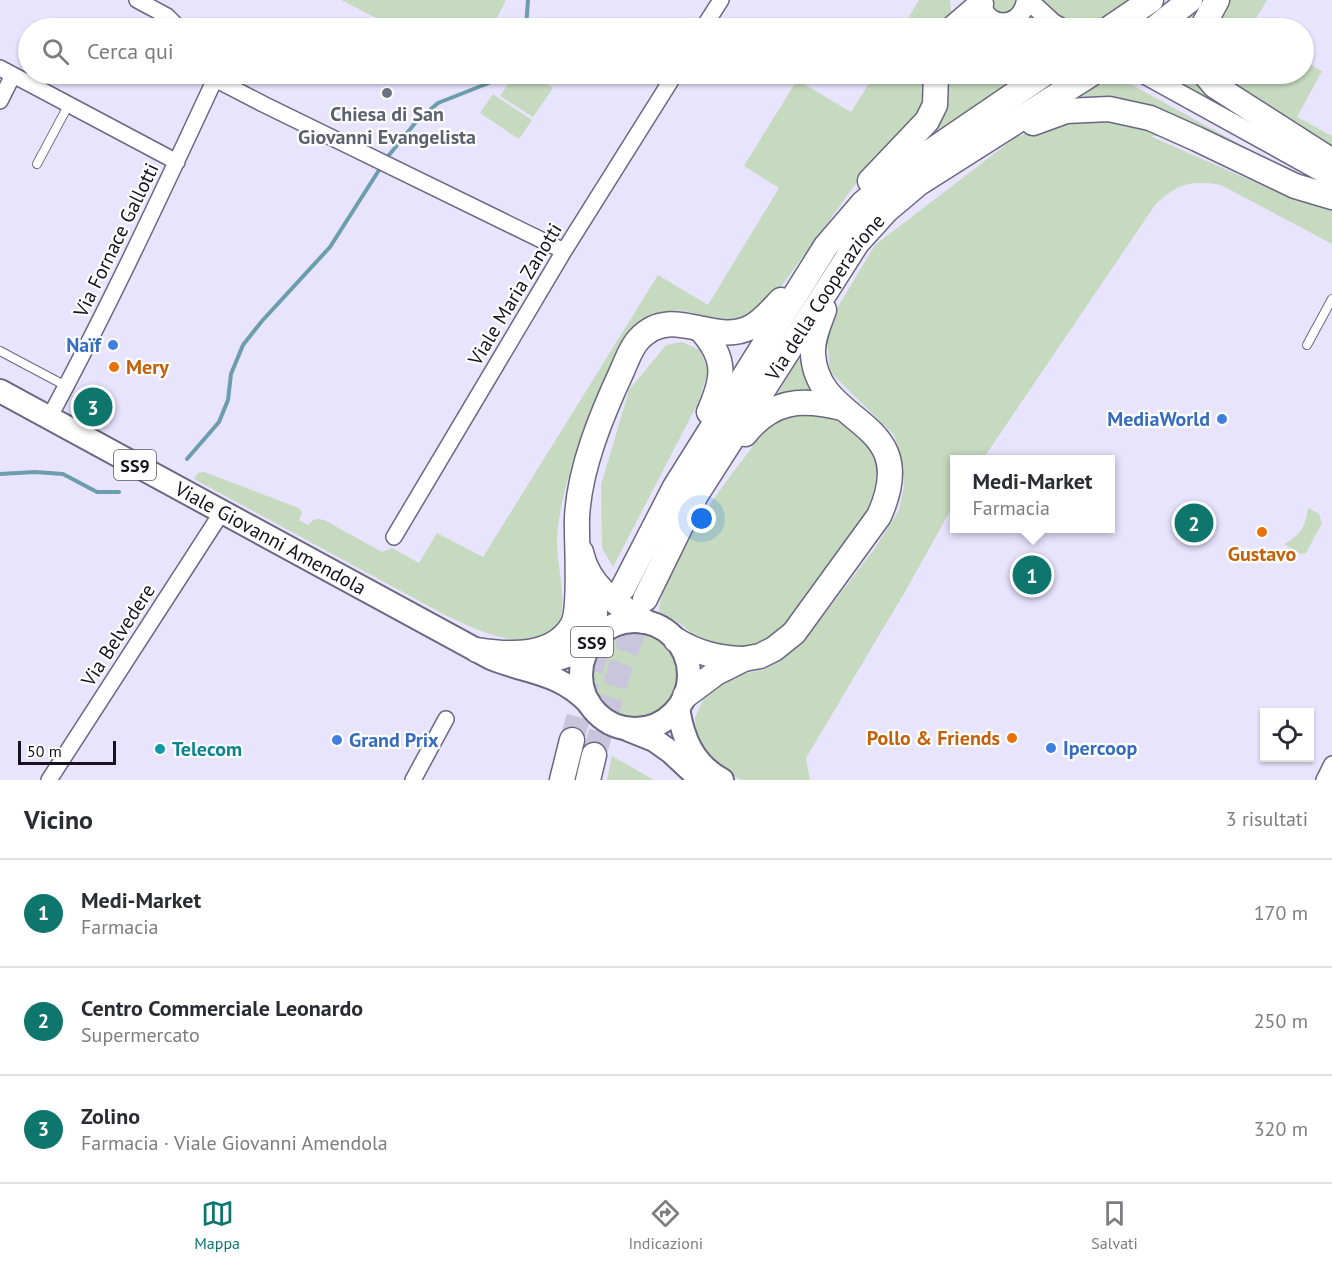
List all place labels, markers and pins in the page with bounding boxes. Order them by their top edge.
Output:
marker: Chiesa di San Giovanni Evangelista [380,86,394,100]
place label: Chiesa di San Giovanni Evangelista [298,101,476,150]
place label: Naïf [66,332,103,358]
marker: Naïf [106,338,120,352]
place label: Mery [126,354,169,380]
marker: Mery [107,360,121,374]
pin: 3 [74,384,112,430]
place label: MediaWorld [1107,406,1210,432]
marker: MediaWorld [1215,412,1229,426]
pin: 2 [1174,500,1214,546]
marker: Gustavo [1255,525,1269,539]
place label: Gustavo [1228,541,1296,567]
pin: 1 [1012,552,1052,598]
place label: Pollo & Friends [867,725,1000,751]
place label: Grand Prix [349,727,439,753]
marker: Pollo & Friends [1005,731,1019,745]
marker: Grand Prix [330,733,344,747]
place label: Ipercoop [1063,735,1137,761]
place label: Telecom [172,736,242,762]
marker: Ipercoop [1044,741,1058,755]
marker: Telecom [153,742,167,756]

